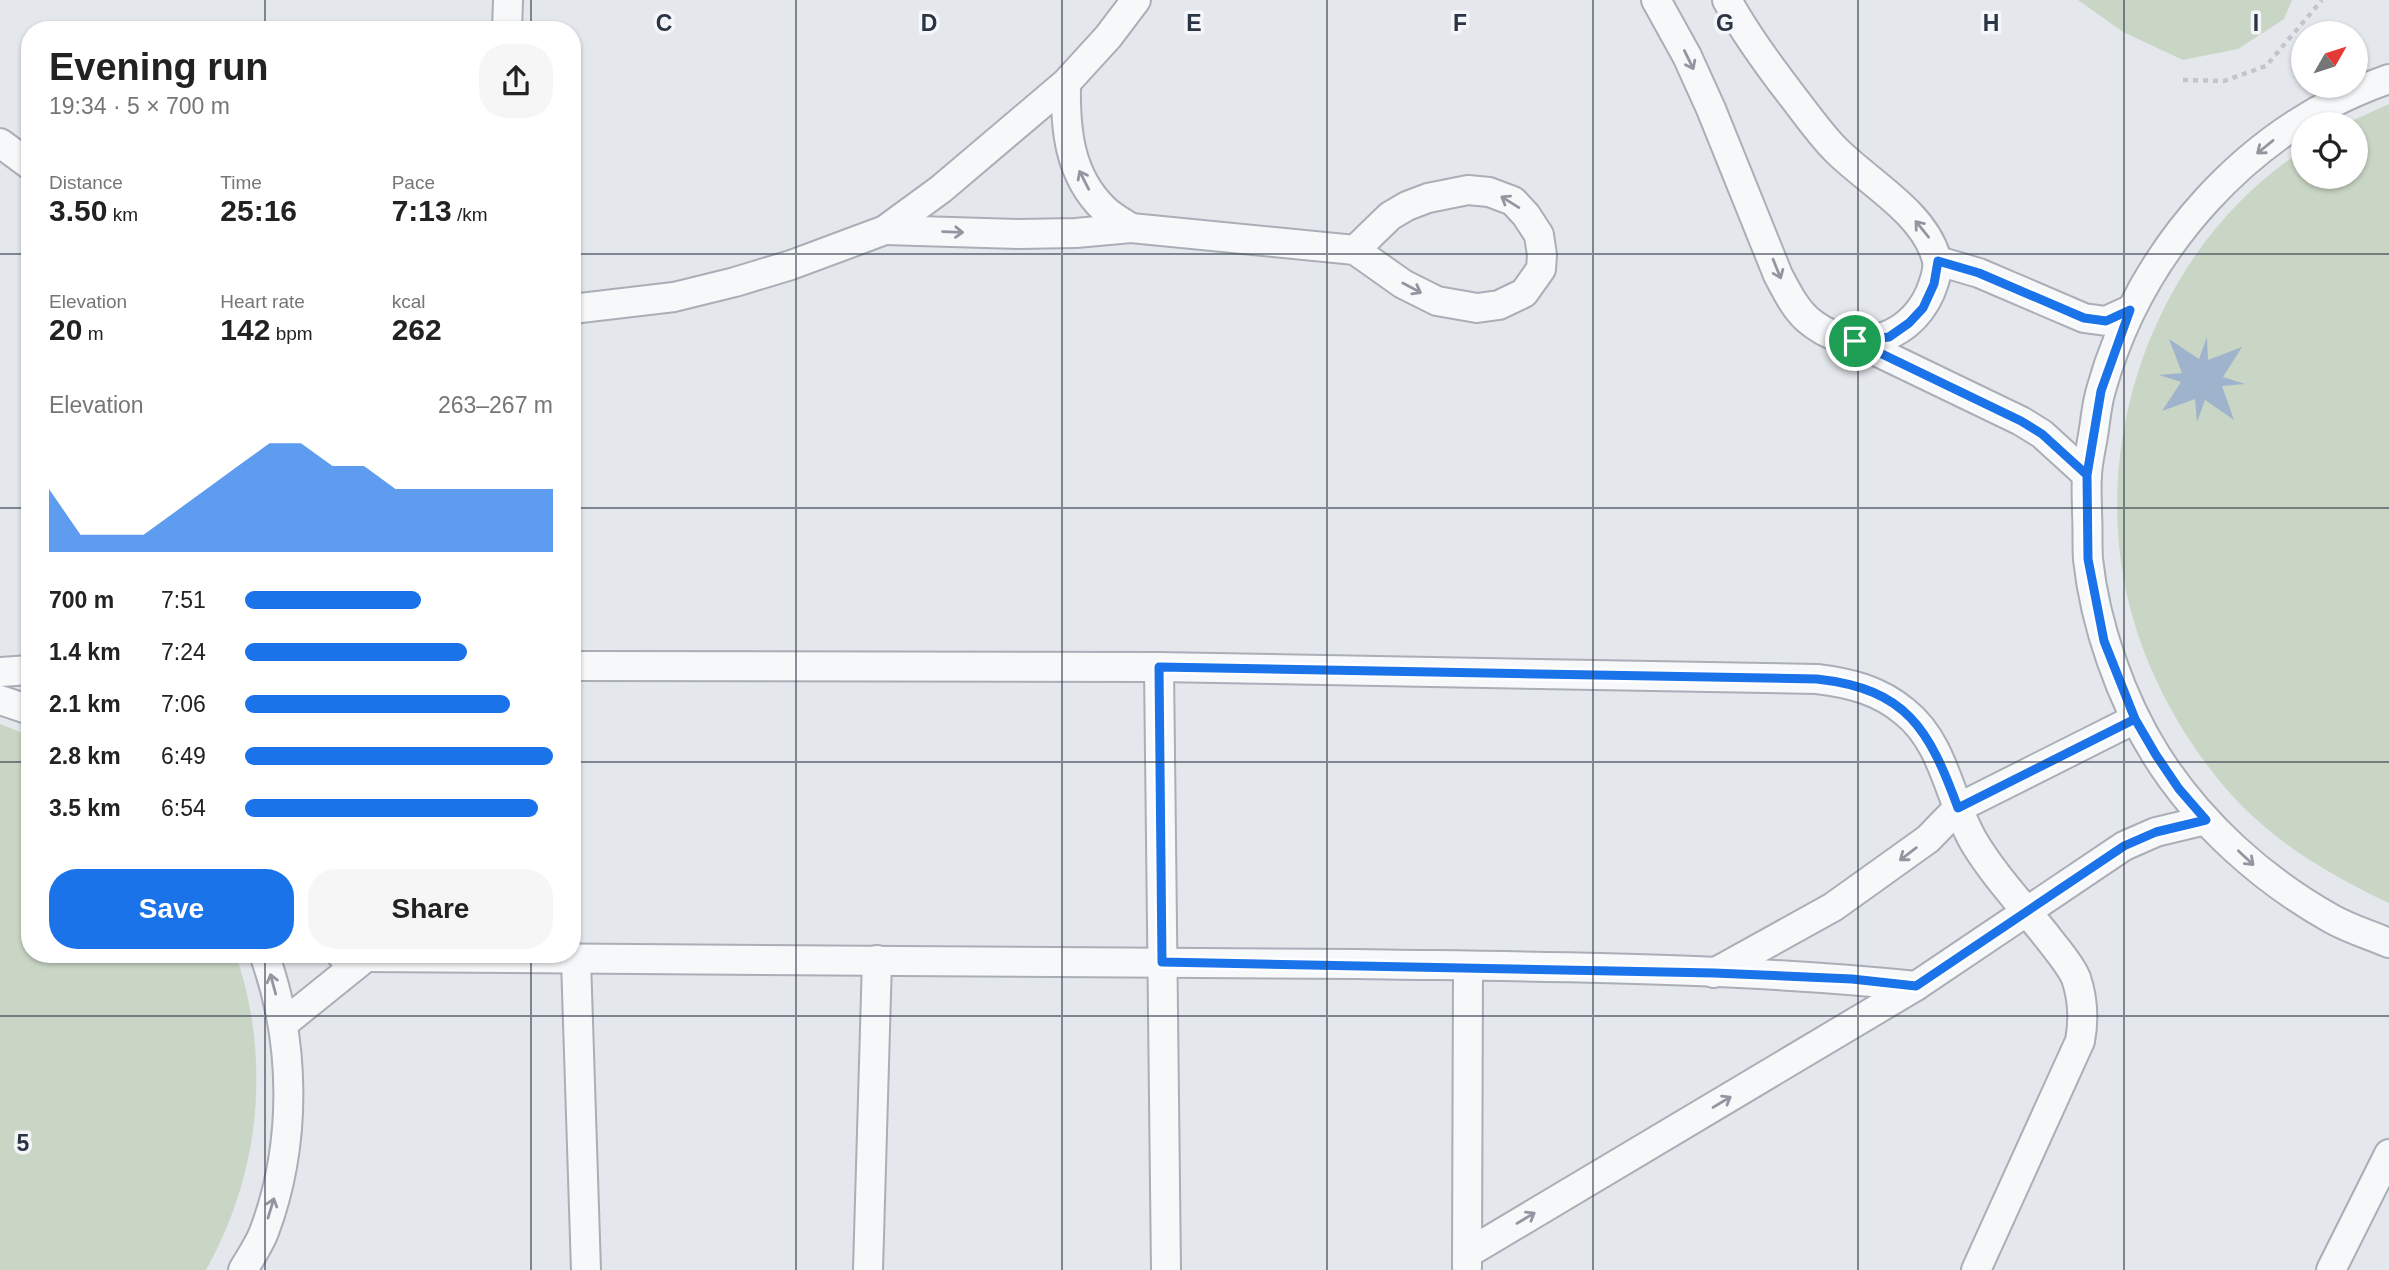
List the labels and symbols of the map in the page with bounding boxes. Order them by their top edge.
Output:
text: C [656,10,672,36]
text: D [921,10,937,36]
text: E [1186,10,1202,36]
text: F [1453,10,1467,36]
text: G [1716,10,1734,36]
text: H [1983,10,1999,36]
text: I [2253,10,2259,36]
north arrow [2291,21,2368,98]
one-way arrow [1682,49,1696,70]
one-way arrow [2257,139,2275,154]
one-way arrow [1076,170,1090,191]
one-way arrow [1501,195,1521,209]
one-way arrow [1914,221,1929,239]
one-way arrow [941,226,964,239]
one-way arrow [1771,258,1784,280]
one-way arrow [1401,281,1421,295]
pin [1825,311,1885,371]
one-way arrow [1899,847,1918,861]
one-way arrow [2237,850,2255,866]
one-way arrow [266,973,279,996]
one-way arrow [1711,1094,1731,1108]
text: 5 [17,1130,30,1156]
one-way arrow [266,1197,279,1219]
one-way arrow [1516,1211,1536,1225]

